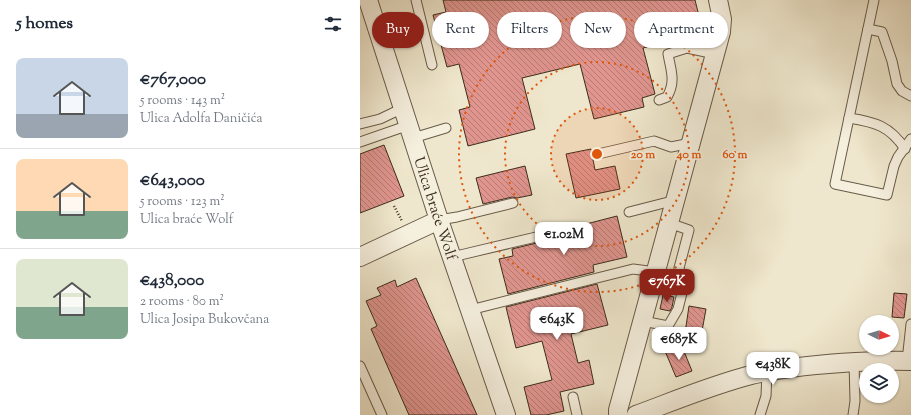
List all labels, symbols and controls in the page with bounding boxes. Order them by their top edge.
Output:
text: 5 homes [16,12,73,36]
chip: Buy [372,12,424,48]
chip: Rent [432,12,489,48]
chip: Filters [497,12,562,48]
chip: New [570,12,626,48]
chip: Apartment [634,12,728,48]
icon: filters [322,13,344,35]
text: €767,000 [140,68,206,92]
icon: home [48,74,96,122]
text: 5 rooms · 143 m² [140,92,225,110]
text: Ulica Adolfa Daničića [140,110,263,128]
text: 20 m [631,146,655,164]
text: 40 m [676,146,701,164]
text: 60 m [723,146,747,164]
centre of rings [590,147,604,161]
street label: Ulica braće Wolf [407,154,461,264]
text: €643,000 [140,169,205,193]
icon: home [48,175,96,223]
text: 5 rooms · 123 m² [140,193,225,211]
text: Ulica braće Wolf [140,211,233,229]
pin: €1.02M [531,222,597,256]
text: €1.02M [544,226,584,244]
text: €438,000 [140,269,204,293]
pin: €767K [639,269,695,303]
text: €767K [649,273,685,291]
icon: home [48,275,96,323]
text: 2 rooms · 80 m² [140,293,224,311]
pin: €643K [529,307,585,341]
text: Ulica Josipa Bukovčana [140,311,269,329]
text: €643K [539,311,575,329]
north arrow [859,315,899,355]
map controls [859,315,899,403]
pin: €687K [651,327,707,361]
text: €687K [661,331,697,349]
pin: €438K [745,352,801,386]
text: €438K [755,356,791,374]
button: layers [859,363,899,403]

